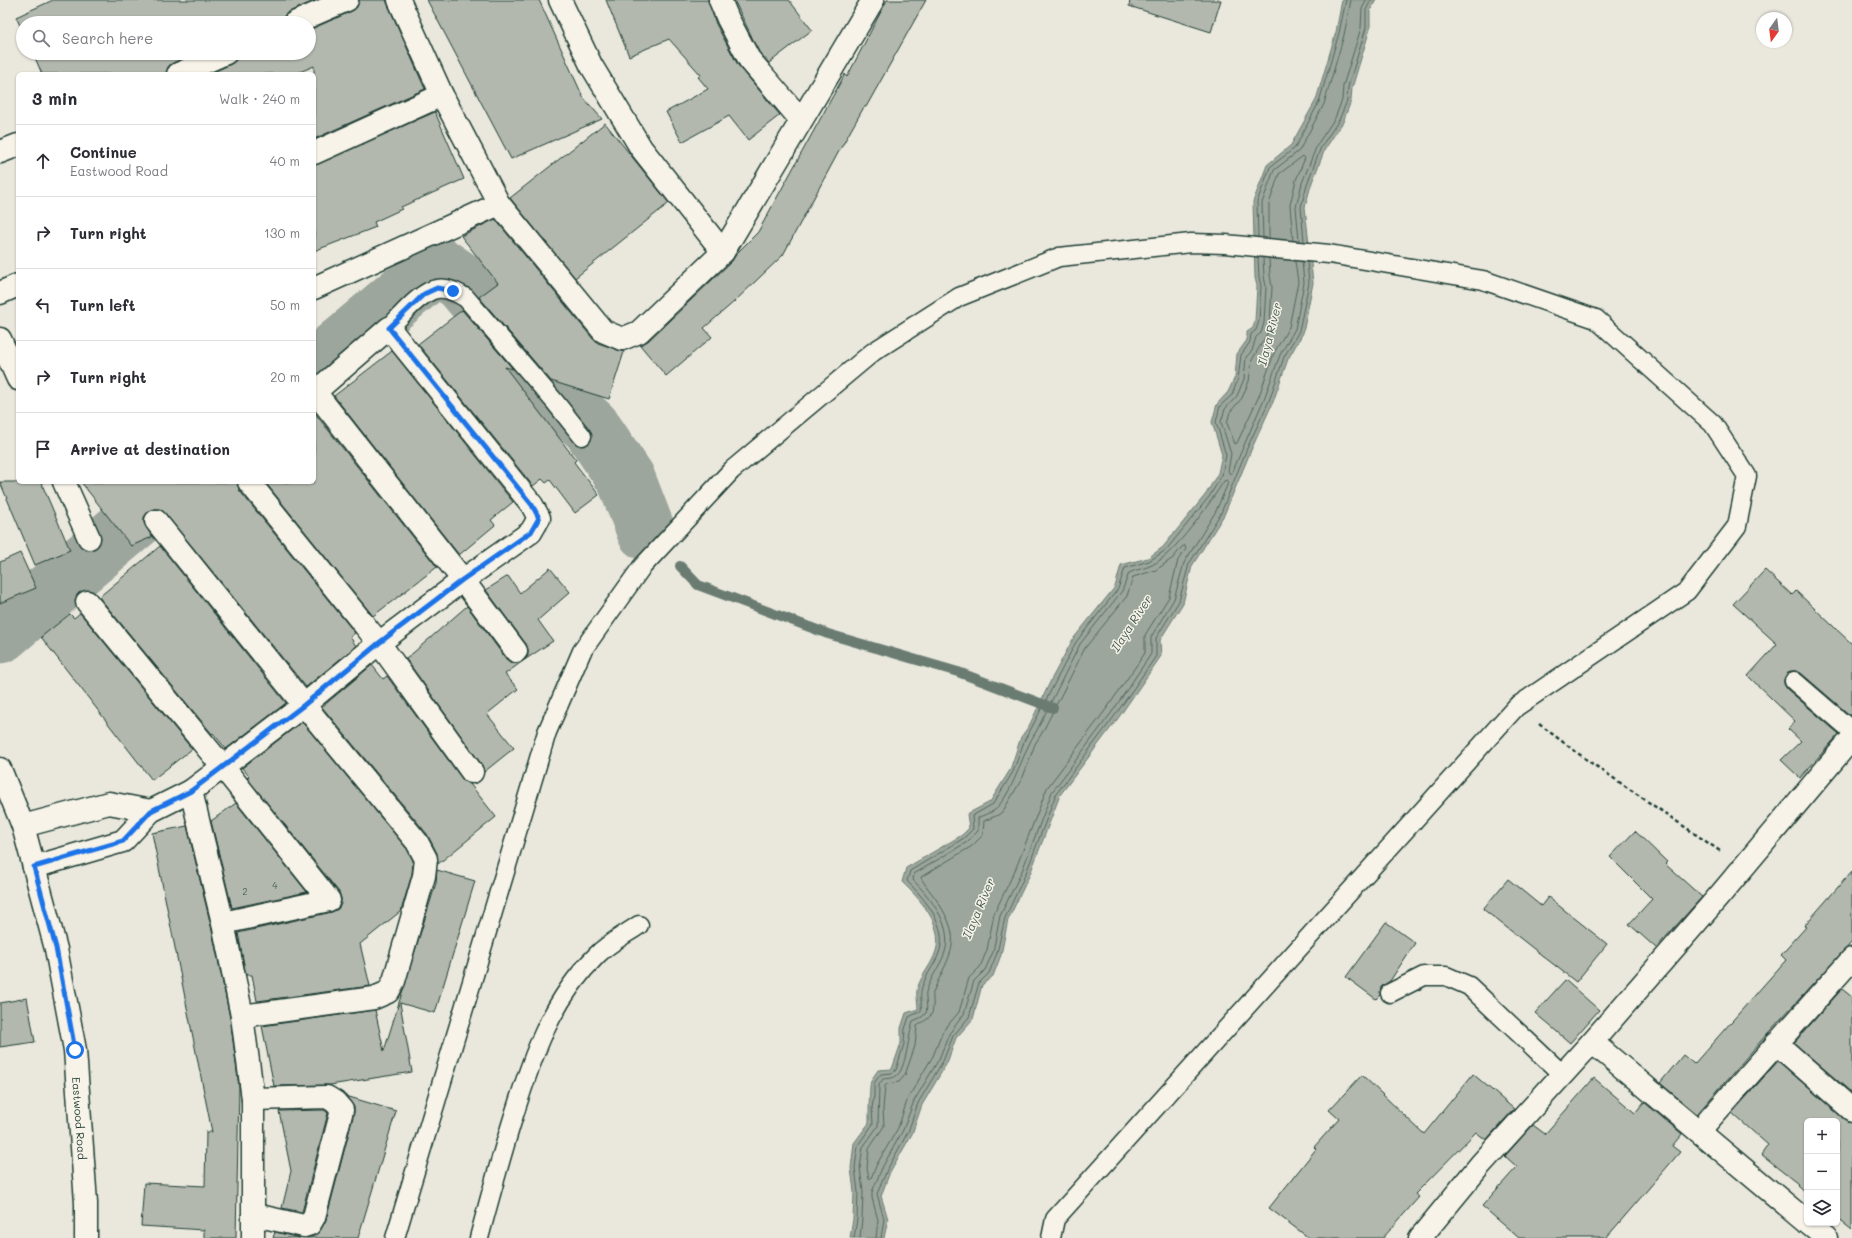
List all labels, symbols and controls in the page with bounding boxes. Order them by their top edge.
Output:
north arrow [1756,12,1792,48]
search box [16,16,316,60]
icon: search [30,27,52,49]
text: Search here [62,28,153,48]
text: 3 min [32,87,77,109]
text: Walk · 240 m [219,90,300,107]
text: Continue [70,142,137,162]
icon: ahead [32,150,54,172]
text: 40 m [270,152,300,169]
text: Eastwood Road [70,162,168,179]
icon: right [32,222,54,244]
text: Turn right [70,223,147,243]
text: 130 m [264,224,300,241]
route end [444,282,462,300]
icon: left [32,294,54,316]
text: Turn left [70,295,135,315]
text: 50 m [270,296,300,313]
water label: Ilaya River [1253,301,1285,367]
icon: right [32,366,54,388]
text: Turn right [70,367,147,387]
text: 20 m [270,368,300,385]
icon: arrive [32,438,54,460]
text: Arrive at destination [70,439,230,459]
water label: Ilaya River [1107,592,1155,654]
water label: Ilaya River [958,875,998,941]
house number: 4 [272,880,278,891]
house number: 2 [242,886,248,897]
route start [66,1041,84,1059]
street label: Eastwood Road [69,1076,90,1160]
map controls [1804,1118,1840,1226]
button: + [1804,1118,1840,1154]
button: − [1804,1154,1840,1190]
button: layers [1804,1190,1840,1226]

